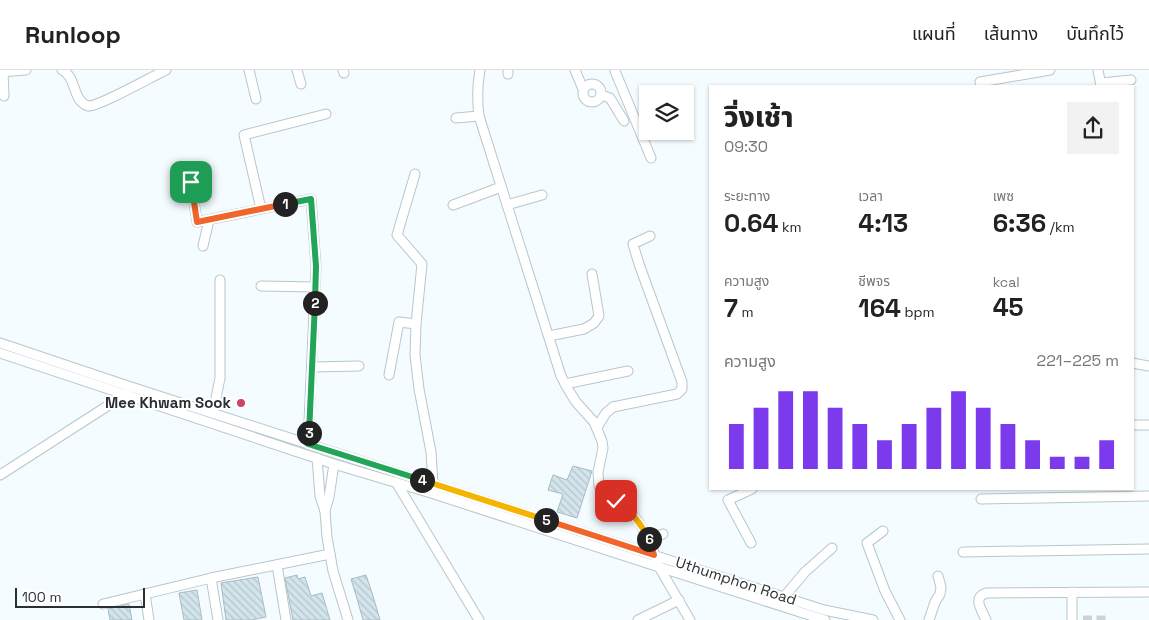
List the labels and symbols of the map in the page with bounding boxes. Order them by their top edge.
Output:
pin [170,161,212,203]
pin: 1 [272,192,298,216]
pin: 2 [302,290,328,316]
place label: Mee Khwam Sook [105,393,232,412]
marker: Mee Khwam Sook [235,397,247,409]
pin: 3 [296,420,322,446]
pin: 4 [410,468,434,492]
pin [595,480,637,522]
pin: 5 [534,508,558,532]
pin: 6 [636,526,662,552]
street label: Uthumphon Road [673,552,799,609]
scale bar [15,585,145,608]

